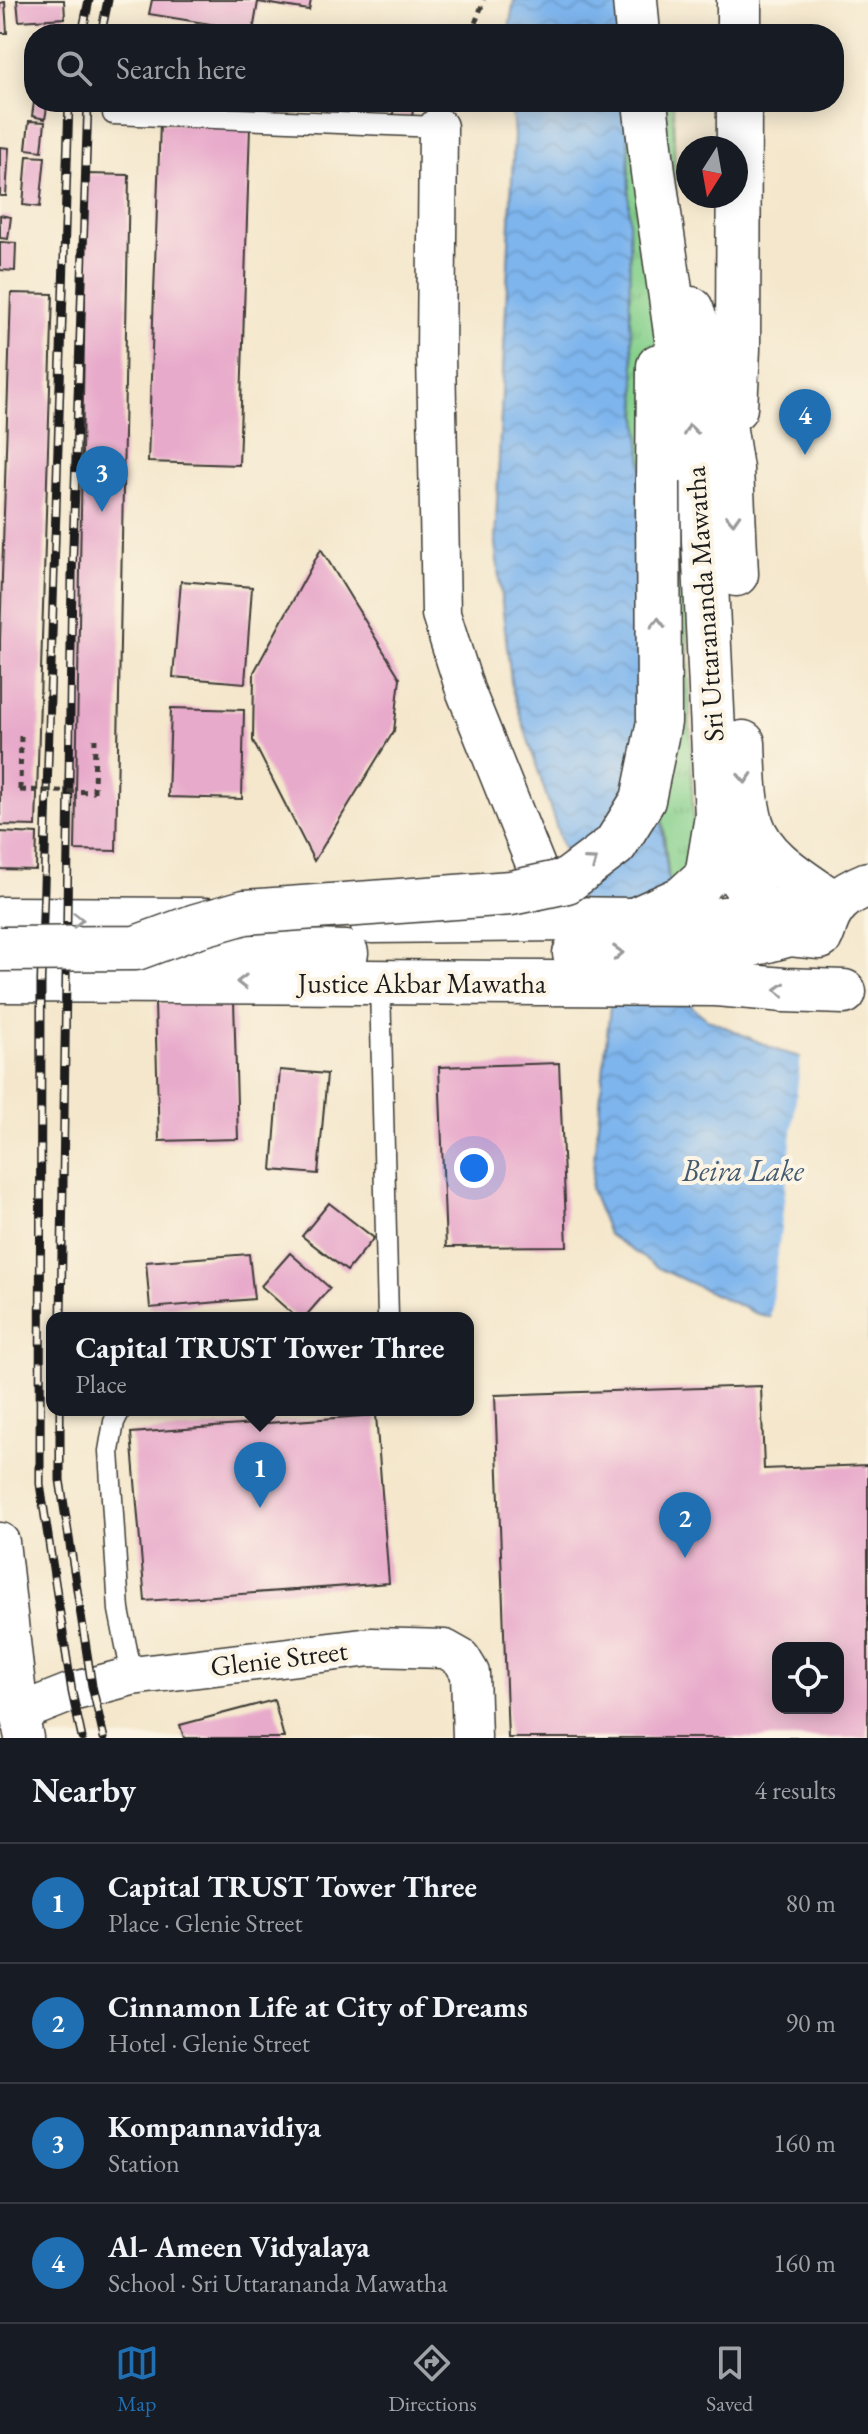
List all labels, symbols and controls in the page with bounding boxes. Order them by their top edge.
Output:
search box [24,24,844,112]
icon: search [52,46,96,90]
text: Search here [116,49,246,88]
north arrow [676,136,748,208]
pin: 4 [779,389,831,455]
one-way arrow [682,423,699,437]
pin: 3 [76,446,128,512]
street label: Sri Uttarananda Mawatha [676,464,732,743]
one-way arrow [725,513,742,526]
one-way arrow [649,616,667,629]
one-way arrow [736,772,753,785]
one-way arrow [584,857,598,871]
one-way arrow [72,911,85,929]
one-way arrow [612,944,625,962]
street label: Justice Akbar Mawatha [296,965,547,1001]
one-way arrow [235,973,248,991]
one-way arrow [773,982,786,999]
your location [454,1148,494,1188]
water label: Beira Lake [681,1151,805,1190]
popup [46,1312,474,1416]
text: Capital TRUST Tower Three [75,1328,445,1367]
text: Place [75,1367,127,1401]
pin: 1 [234,1442,286,1508]
pin: 2 [659,1492,711,1558]
street label: Glenie Street [208,1632,350,1684]
map controls [772,1642,844,1714]
button: locate [772,1642,844,1714]
text: Nearby [32,1768,136,1812]
text: 4 results [755,1773,836,1807]
text: Capital TRUST Tower Three [108,1867,477,1906]
text: 1 [51,1886,65,1920]
text: 80 m [786,1886,836,1920]
text: Place · Glenie Street [108,1906,303,1940]
text: Cinnamon Life at City of Dreams [108,1987,528,2026]
text: 2 [51,2006,65,2040]
text: 90 m [786,2006,836,2040]
text: Hotel · Glenie Street [108,2026,310,2060]
text: Kompannavidiya [108,2107,321,2146]
text: 3 [51,2126,65,2160]
text: 160 m [773,2126,836,2160]
text: Station [108,2146,180,2180]
text: Al- Ameen Vidyalaya [108,2227,370,2266]
text: 4 [51,2246,65,2280]
text: 160 m [773,2246,836,2280]
text: School · Sri Uttarananda Mawatha [108,2266,448,2300]
tab: Map [115,2341,159,2418]
tab: Directions [388,2341,477,2418]
tab: Saved [706,2341,753,2418]

